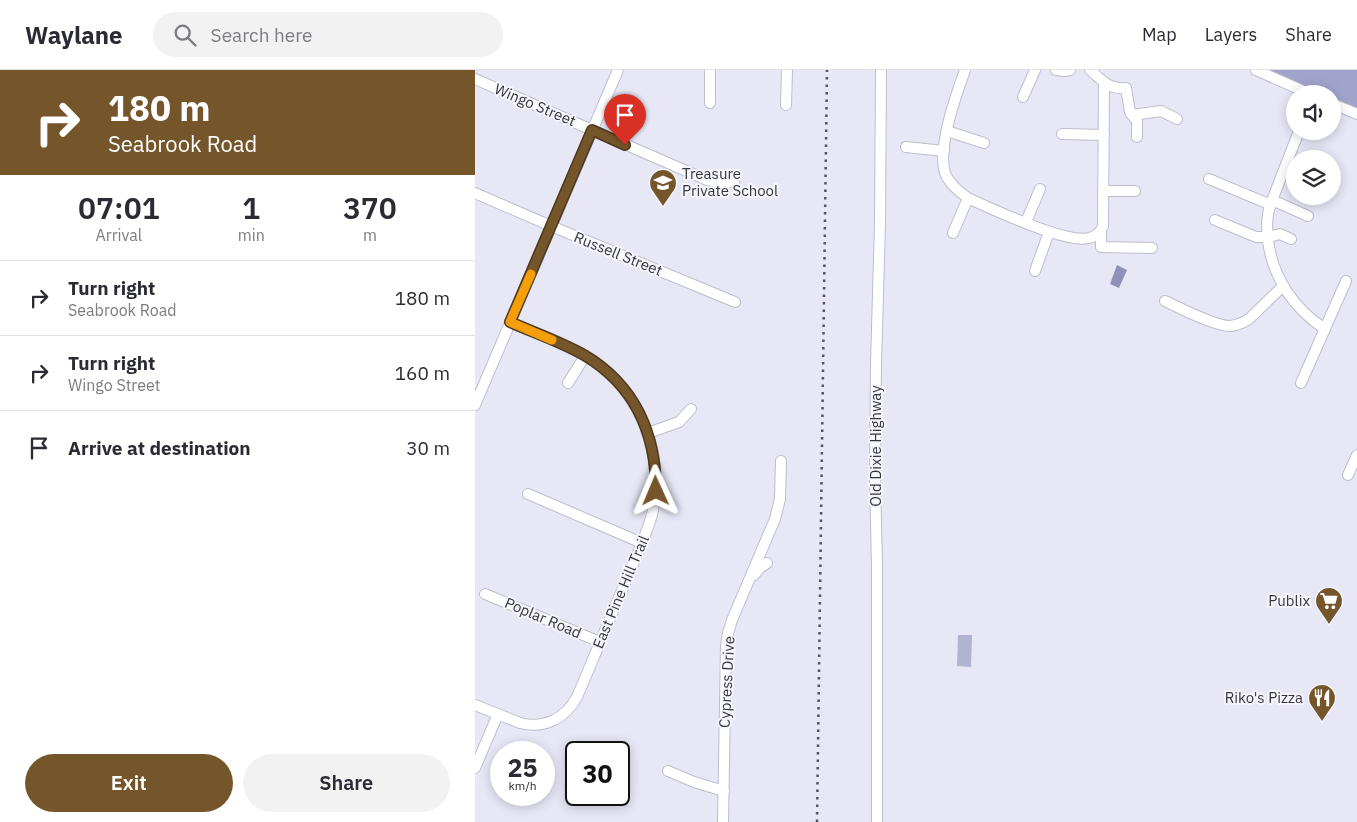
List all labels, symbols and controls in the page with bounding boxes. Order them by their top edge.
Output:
search box [153,12,503,57]
text: Waylane [25,19,123,51]
icon: search [171,21,199,49]
text: Search here [211,23,312,47]
text: Map [1142,23,1177,46]
text: Layers [1205,23,1257,46]
text: Share [1285,23,1332,46]
street label: Wingo Street [492,79,579,130]
text: 180 m [108,85,211,131]
map controls [1286,85,1341,205]
button: sound [1286,85,1341,140]
icon: right [25,90,90,155]
pin [604,94,646,145]
icon: arrive [611,101,639,129]
text: Seabrook Road [108,129,257,158]
button: layers [1286,150,1341,205]
place label: Treasure Private School [682,164,778,200]
school or university icon: Treasure Private School [648,168,678,207]
text: 07:01 [78,188,160,227]
text: 1 [242,188,260,227]
text: 370 [343,188,397,227]
text: Arrival [96,225,142,245]
text: min [238,225,265,245]
text: m [363,225,377,245]
street label: Russell Street [571,227,665,280]
text: Turn right [68,276,155,300]
icon: right [25,284,53,312]
text: 180 m [395,286,450,310]
text: Seabrook Road [68,300,177,320]
text: Turn right [68,351,155,375]
icon: right [25,359,53,387]
text: 160 m [395,361,450,385]
text: Wingo Street [68,375,160,395]
street label: Old Dixie Highway [866,385,885,507]
icon: arrive [25,434,53,462]
text: Arrive at destination [68,436,251,460]
text: 30 m [406,436,450,460]
position arrow [629,464,681,516]
street label: East Pine Hill Trail [588,532,653,651]
supermarket icon: Publix [1314,586,1344,625]
place label: Publix [1268,591,1310,610]
street label: Poplar Road [502,593,584,642]
street label: Cypress Drive [715,636,738,728]
restaurant icon: Riko's Pizza [1307,683,1337,722]
place label: Riko's Pizza [1225,688,1303,707]
speed limit sign: 30 [565,741,630,806]
text: 25 [507,751,538,784]
button: Exit [25,754,233,812]
button: Share [243,754,450,812]
text: km/h [508,778,537,793]

